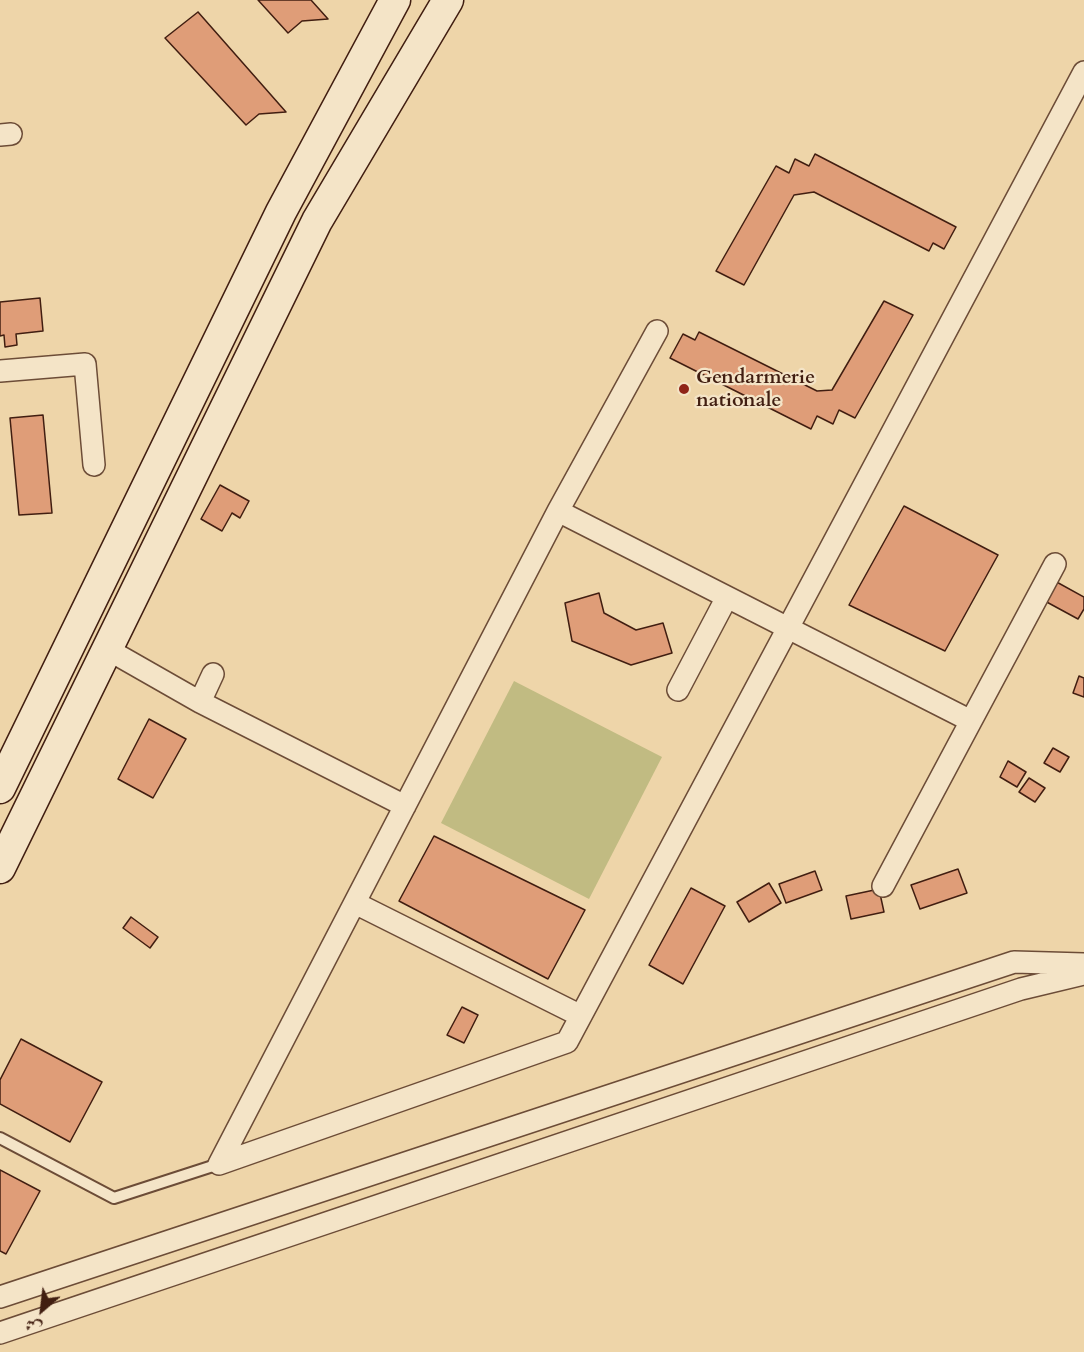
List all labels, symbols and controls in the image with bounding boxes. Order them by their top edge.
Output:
place label: Gendarmerie nationale [696,366,815,413]
marker: Gendarmerie nationale [677,382,691,396]
north arrow [12,1280,72,1340]
text: ش [21,1312,46,1339]

